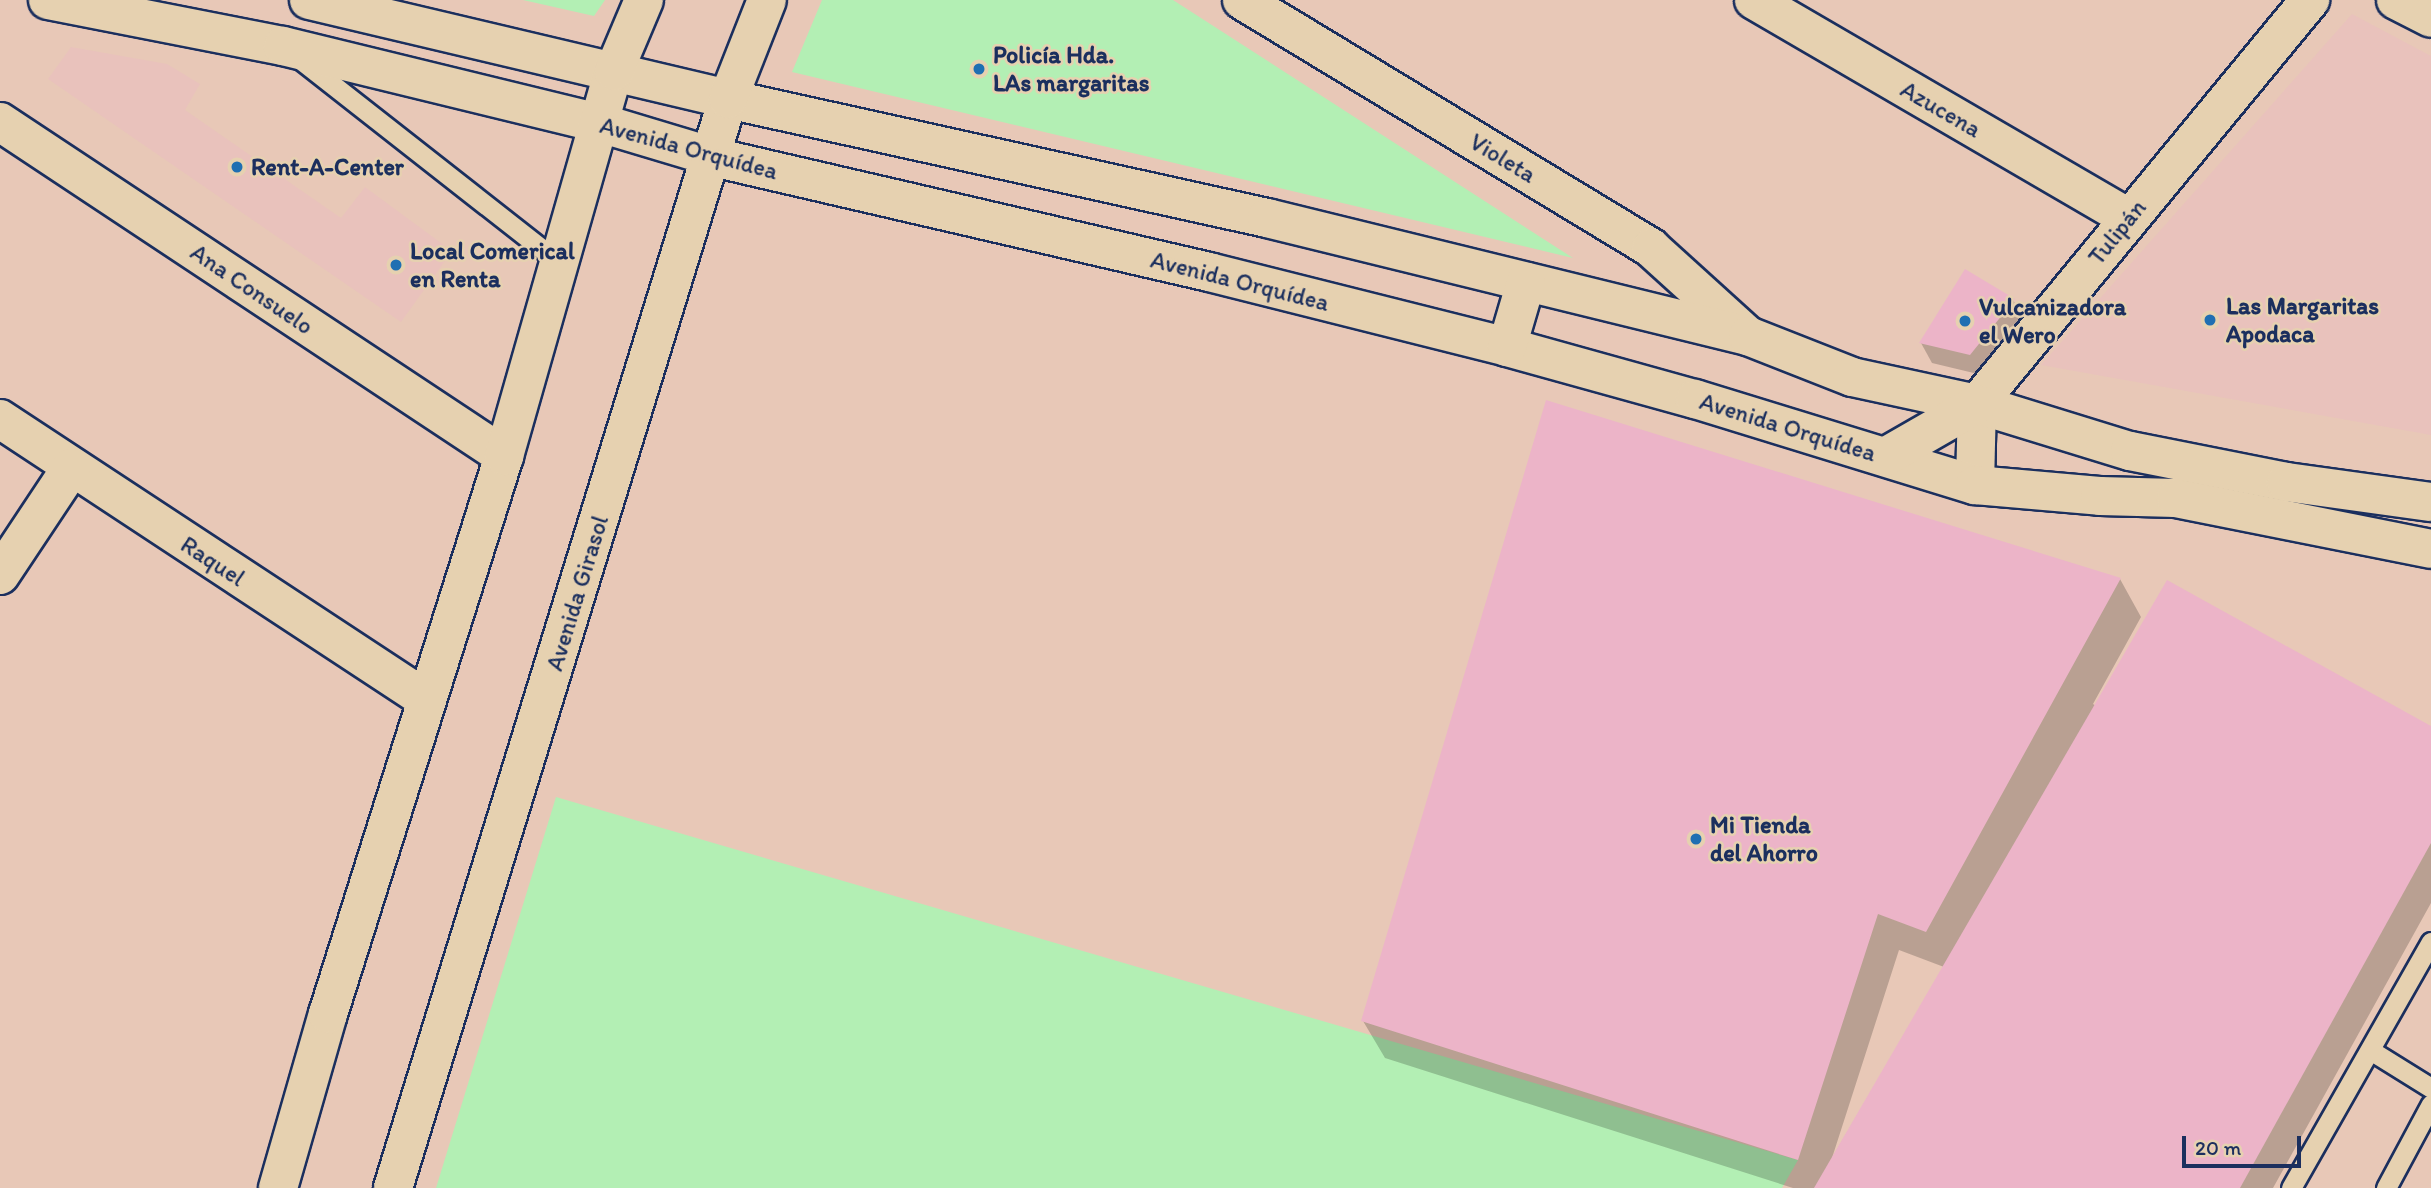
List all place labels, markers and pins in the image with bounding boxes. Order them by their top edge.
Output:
place label: Policía Hda. LAs margaritas [993,41,1150,97]
marker: Policía Hda. LAs margaritas [971,61,987,77]
place label: Rent-A-Center [251,153,404,181]
marker: Rent-A-Center [229,159,245,175]
place label: Local Comerical en Renta [410,237,575,293]
marker: Local Comerical en Renta [388,257,404,273]
place label: Las Margaritas Apodaca [2226,292,2379,348]
place label: Vulcanizadora el Wero [1979,293,2126,349]
marker: Las Margaritas Apodaca [2200,310,2220,330]
marker: Vulcanizadora el Wero [1957,313,1973,329]
place label: Mi Tienda del Ahorro [1710,811,1818,867]
marker: Mi Tienda del Ahorro [1688,831,1704,847]

